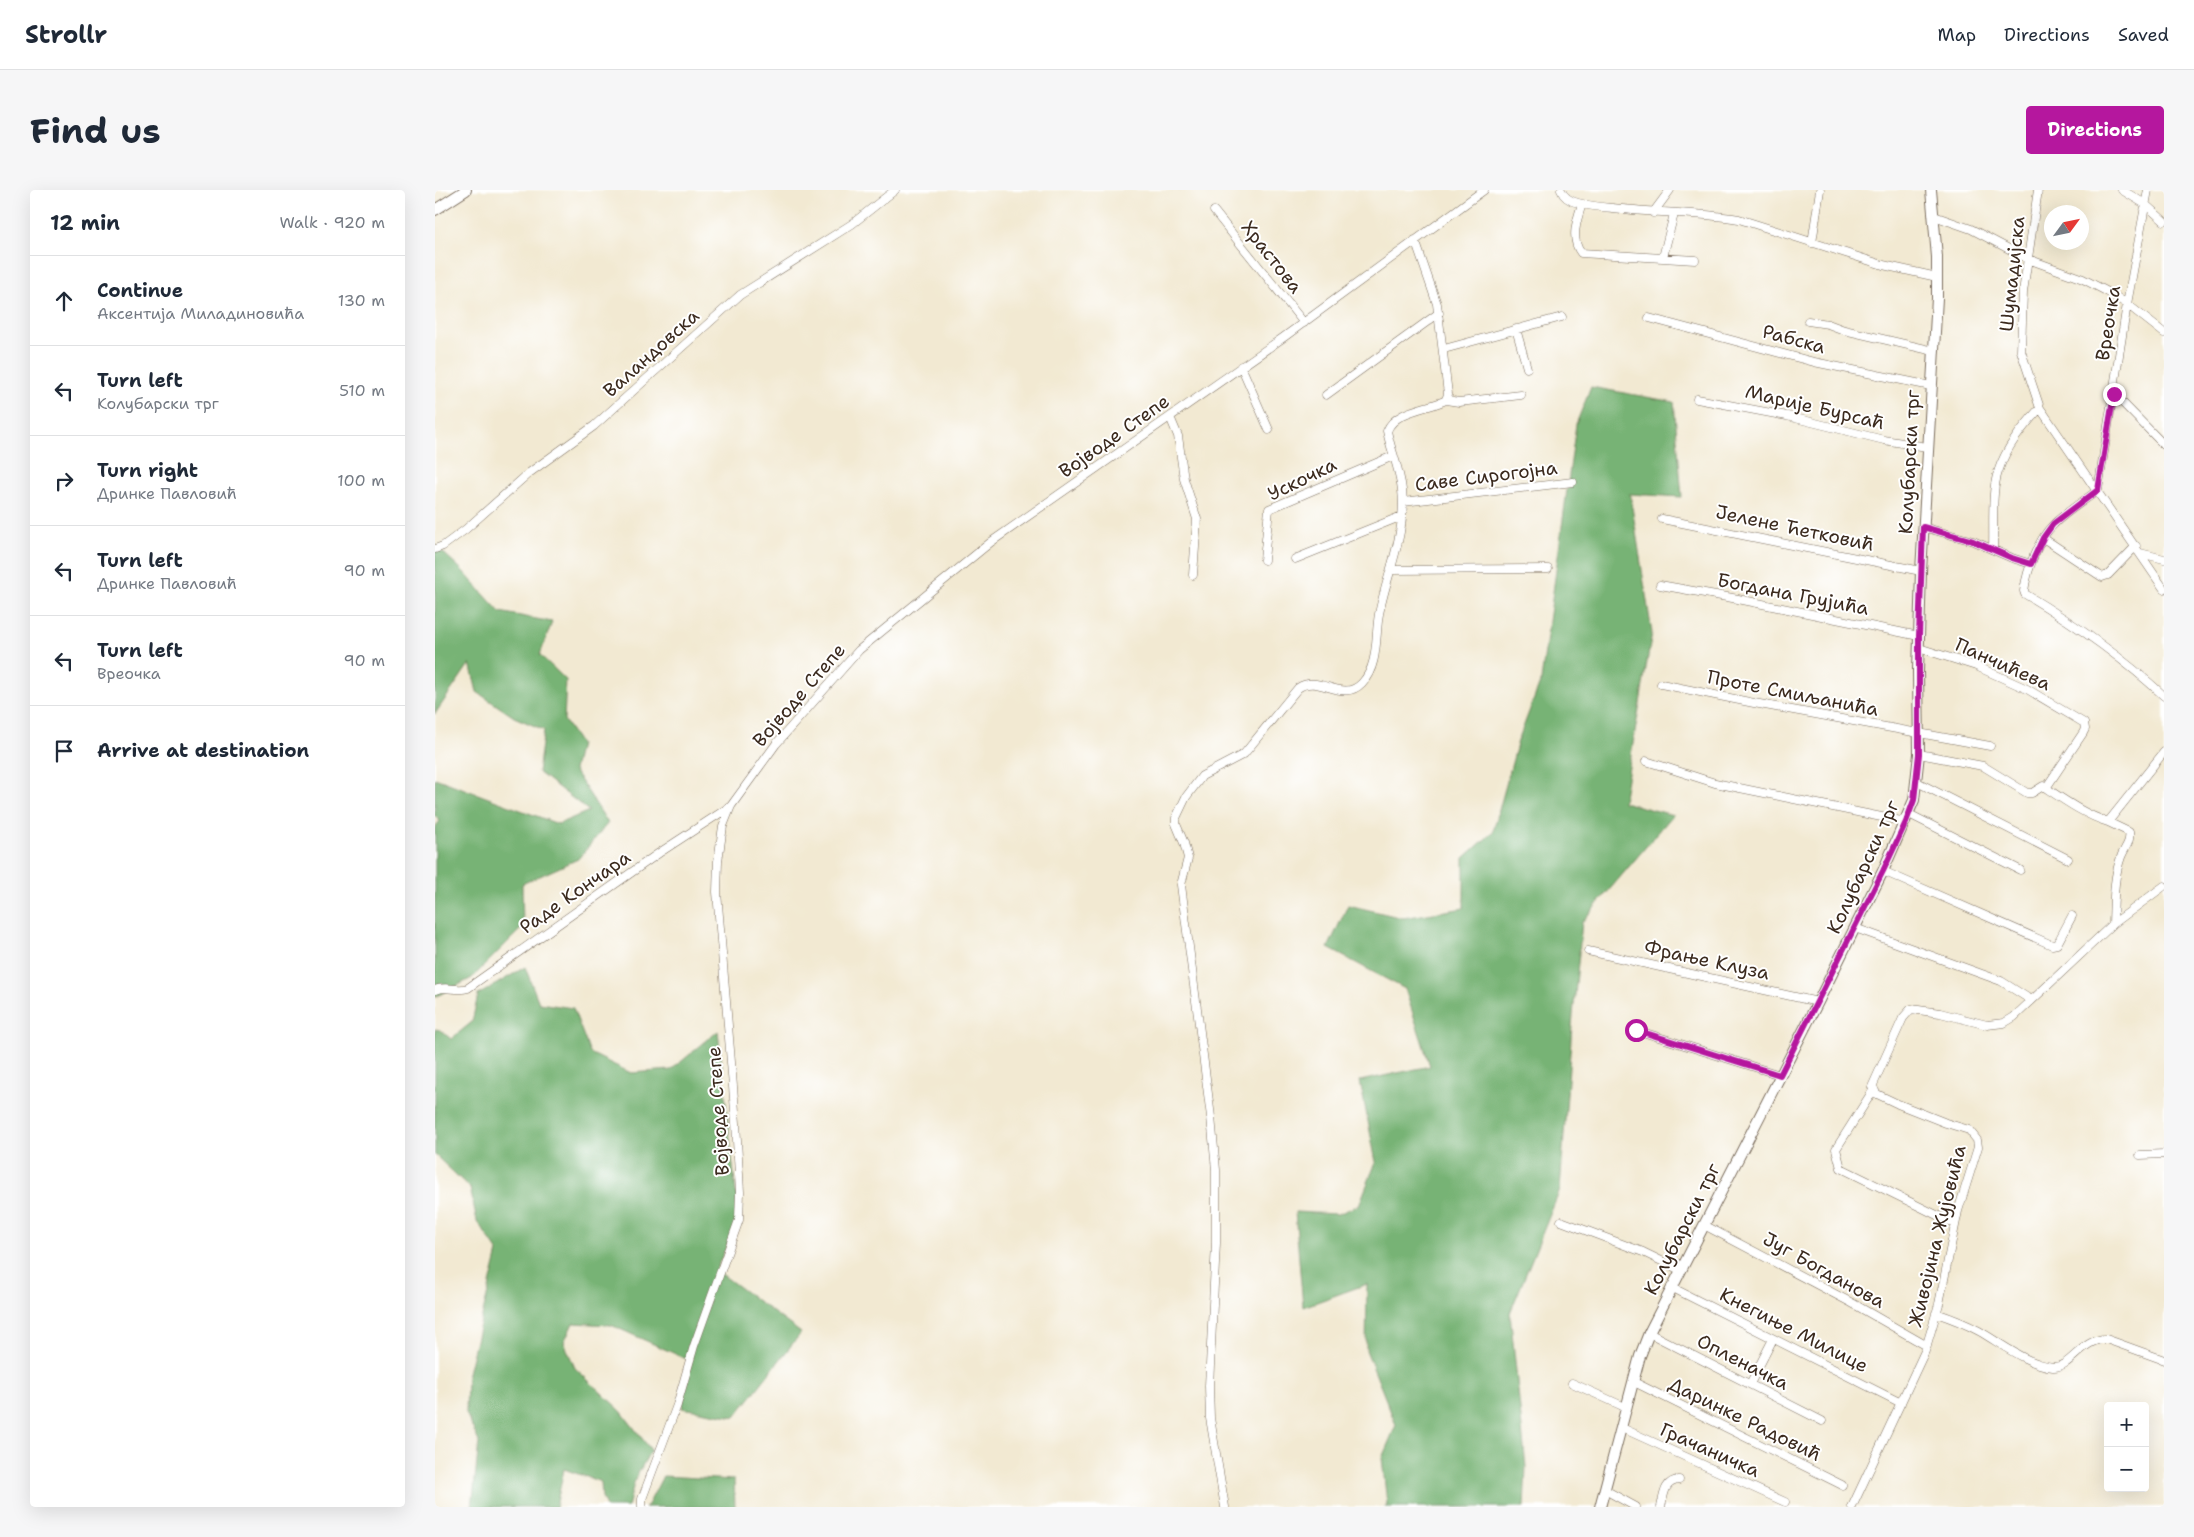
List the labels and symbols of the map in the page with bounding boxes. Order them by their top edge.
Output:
north arrow [2044,205,2089,250]
street label: Храстова [1236,215,1308,299]
street label: Шумадијска [1994,215,2031,333]
street label: Вреочка [2090,283,2126,362]
street label: Валандовска [598,303,704,403]
street label: Рабска [1760,319,1828,359]
street label: Марије Бурсаћ [1743,379,1887,435]
route end [2103,383,2126,406]
street label: Војводе Степе [1054,389,1174,483]
street label: Колубарски трг [1893,389,1925,535]
street label: Ускочка [1264,452,1341,506]
street label: Саве Сирогојна [1413,455,1559,497]
street label: Јелене Ћетковић [1714,499,1876,557]
street label: Богдана Грујића [1715,567,1871,621]
street label: Панчићева [1951,632,2055,696]
street label: Војводе Степе [747,638,851,752]
street label: Проте Смиљанића [1705,664,1881,722]
street label: Колубарски трг [1821,796,1905,938]
street label: Раде Кончара [515,844,635,939]
street label: Фрање Клуза [1642,935,1772,986]
route start [1625,1019,1648,1042]
street label: Војводе Степе [701,1046,735,1176]
street label: Живојина Жујовића [1902,1142,1972,1330]
street label: Колубарски трг [1638,1158,1726,1299]
street label: Југ Богданова [1759,1226,1890,1314]
street label: Кнегиње Милице [1715,1282,1873,1378]
street label: Опленачка [1693,1328,1793,1396]
street label: Даринке Радовић [1664,1371,1826,1467]
street label: Грачаничка [1656,1417,1764,1483]

